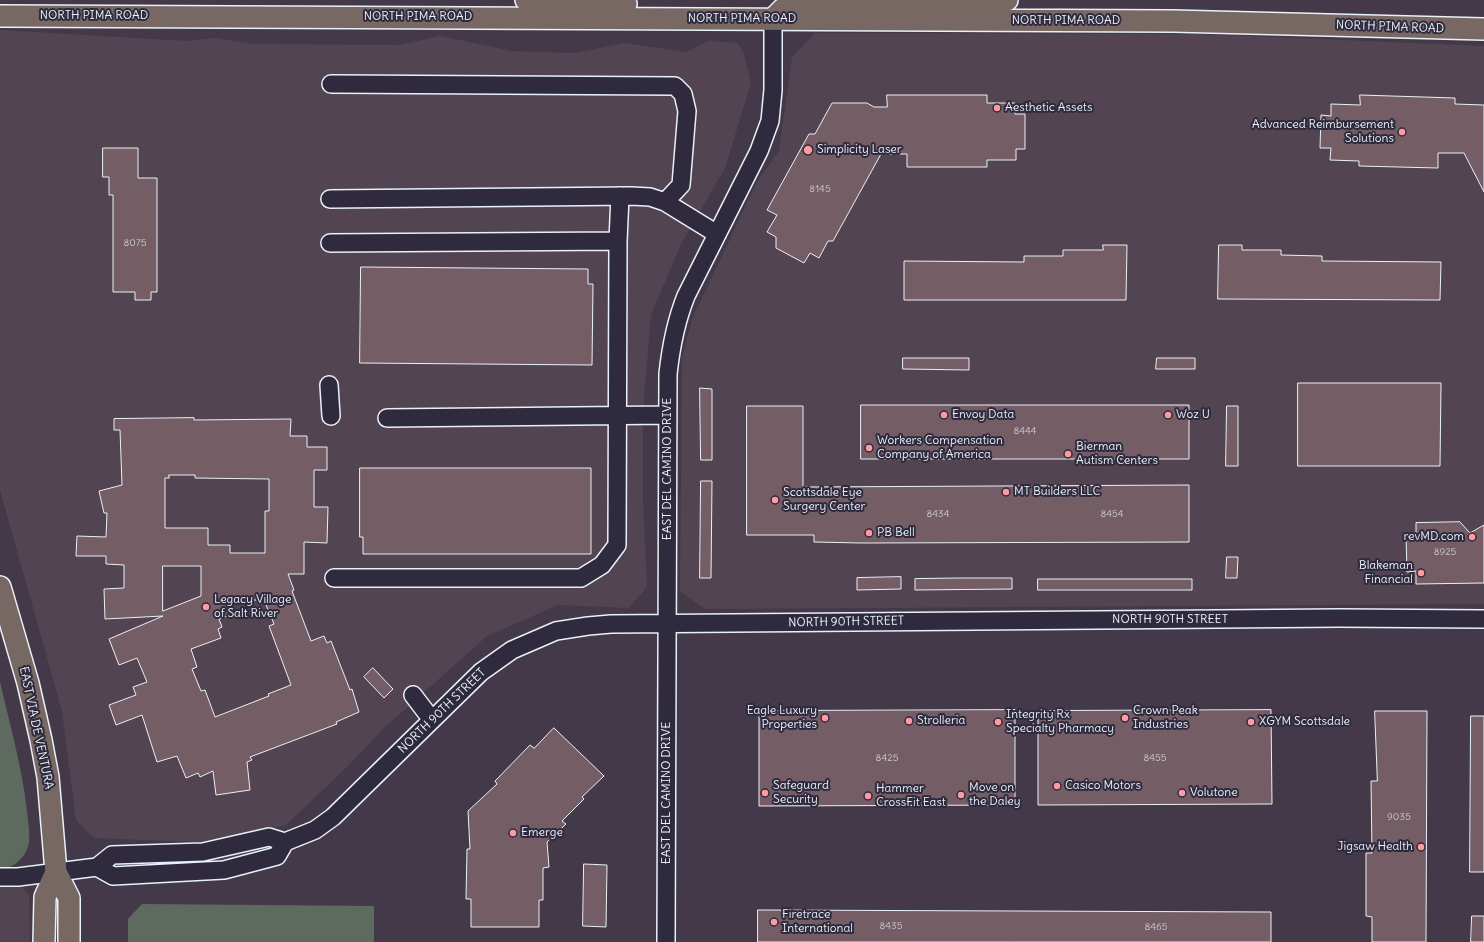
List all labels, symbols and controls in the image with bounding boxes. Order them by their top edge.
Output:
street label: NORTH PIMA ROAD [40,9,148,23]
street label: NORTH PIMA ROAD [364,10,472,24]
street label: NORTH PIMA ROAD [688,12,796,26]
street label: NORTH PIMA ROAD [1012,14,1120,28]
street label: NORTH PIMA ROAD [1336,18,1444,36]
place label: Aesthetic Assets [1005,101,1092,115]
marker: Aesthetic Assets [992,103,1002,113]
place label: Advanced Reimbursement Solutions [1252,118,1394,146]
marker: Advanced Reimbursement Solutions [1397,127,1407,137]
place label: Simplicity Laser [817,143,902,157]
marker: Simplicity Laser [802,144,814,156]
house number: 8145 [809,183,831,195]
house number: 8075 [124,237,146,249]
street label: EAST DEL CAMINO DRIVE [661,398,675,540]
place label: Envoy Data [952,408,1014,422]
place label: Woz U [1176,408,1210,422]
marker: Envoy Data [939,410,949,420]
marker: Woz U [1163,410,1173,420]
house number: 8444 [1013,425,1037,437]
place label: Workers Compensation Company of America [877,434,1003,462]
place label: Bierman Autism Centers [1076,440,1158,468]
marker: Workers Compensation Company of America [864,443,874,453]
marker: Bierman Autism Centers [1063,449,1073,459]
place label: MT Builders LLC [1014,485,1100,499]
place label: Scottsdale Eye Surgery Center [783,486,865,514]
marker: MT Builders LLC [1001,487,1011,497]
marker: Scottsdale Eye Surgery Center [770,495,780,505]
house number: 8434 [927,508,949,520]
house number: 8454 [1100,508,1124,520]
place label: PB Bell [877,526,915,540]
marker: PB Bell [864,528,874,538]
place label: revMD.com [1403,530,1464,544]
marker: revMD.com [1467,532,1477,542]
house number: 8925 [1434,546,1456,558]
place label: Blakeman Financial [1359,559,1413,587]
marker: Blakeman Financial [1416,568,1426,578]
place label: Legacy Village of Salt River [214,593,291,621]
marker: Legacy Village of Salt River [201,602,211,612]
street label: NORTH 90TH STREET [1112,613,1228,627]
street label: NORTH 90TH STREET [788,614,904,630]
street label: EAST VIA DE VENTURA [16,665,56,791]
street label: NORTH 90TH STREET [395,666,489,756]
place label: Eagle Luxury Properties [747,704,817,732]
place label: Crown Peak Industries [1133,704,1198,732]
place label: Integrity Rx Specialty Pharmacy [1006,708,1114,736]
marker: Eagle Luxury Properties [820,713,830,723]
marker: Crown Peak Industries [1120,713,1130,723]
place label: Strolleria [917,714,965,728]
place label: XGYM Scottsdale [1259,715,1350,729]
marker: Strolleria [904,716,914,726]
marker: Integrity Rx Specialty Pharmacy [993,717,1003,727]
marker: XGYM Scottsdale [1246,717,1256,727]
street label: EAST DEL CAMINO DRIVE [660,722,674,864]
house number: 8425 [876,752,898,764]
house number: 8455 [1143,752,1167,764]
place label: Safeguard Security [773,779,829,807]
place label: Casico Motors [1065,779,1141,793]
place label: Move on the Daley [969,781,1021,809]
marker: Casico Motors [1052,781,1062,791]
place label: Hammer CrossFit East [876,782,946,810]
place label: Volutone [1190,786,1238,800]
marker: Safeguard Security [760,788,770,798]
marker: Volutone [1177,788,1187,798]
marker: Move on the Daley [956,790,966,800]
marker: Hammer CrossFit East [863,791,873,801]
house number: 9035 [1387,811,1411,823]
place label: Emerge [521,826,563,840]
marker: Emerge [508,828,518,838]
place label: Jigsaw Health [1337,840,1413,854]
marker: Jigsaw Health [1416,842,1426,852]
place label: Firetrace International [782,908,853,936]
marker: Firetrace International [769,917,779,927]
house number: 8435 [880,920,902,932]
house number: 8465 [1144,921,1168,933]

